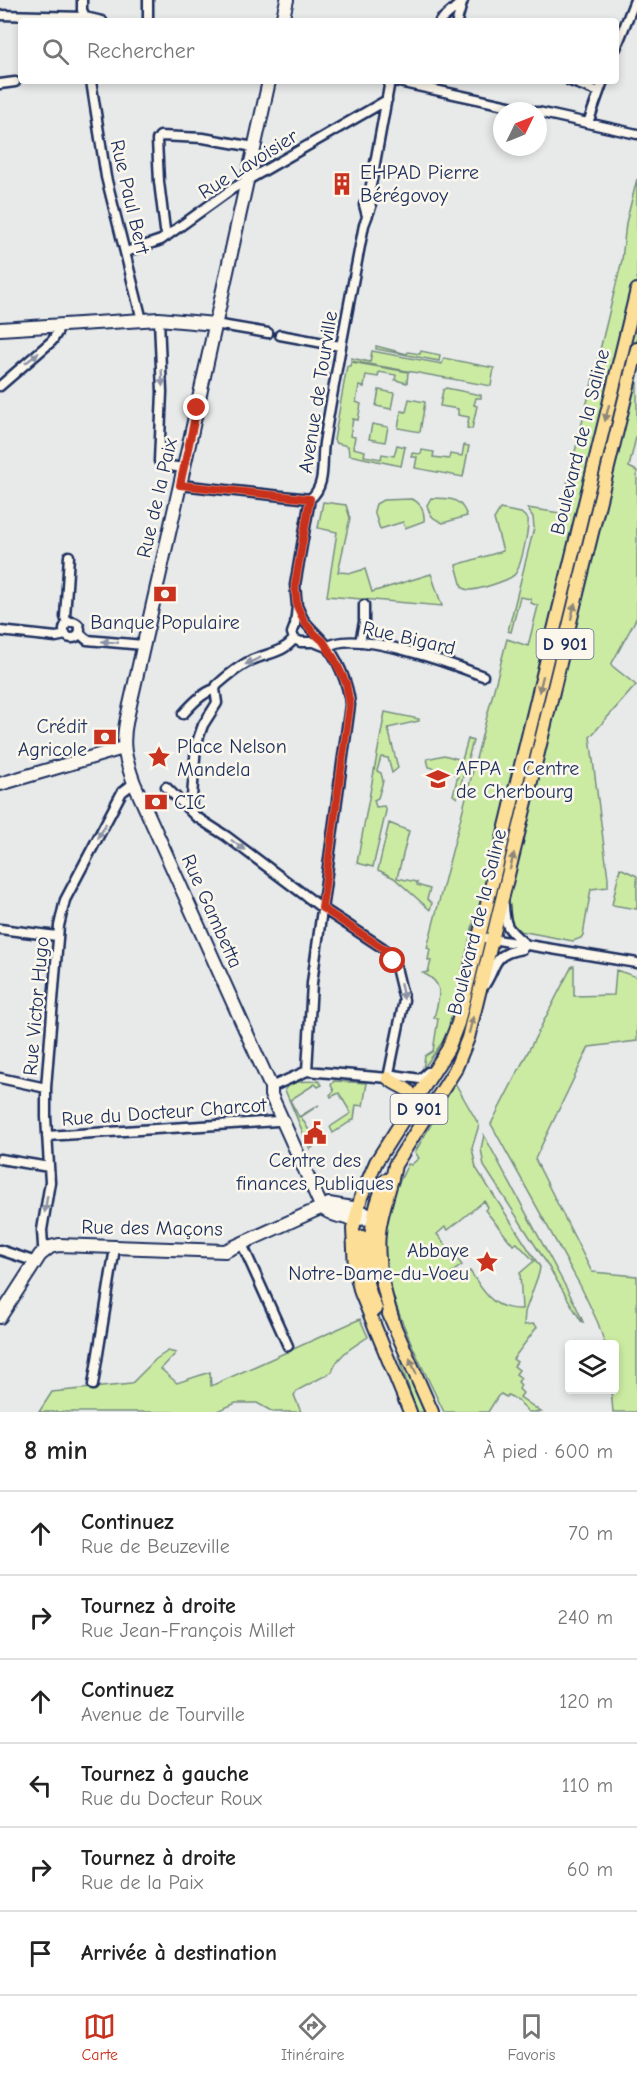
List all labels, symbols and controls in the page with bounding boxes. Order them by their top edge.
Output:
search box [18,18,619,84]
icon: search [39,35,72,68]
text: Rechercher [87,38,195,64]
north arrow [493,102,547,156]
street label: Rue Lavoisier [194,124,302,204]
street label: Rue Paul Bert [106,137,155,258]
place label: EHPAD Pierre Bérégovoy [360,161,479,207]
building icon: EHPAD Pierre Bérégovoy [329,171,355,197]
street label: Avenue de Tourville [294,309,342,475]
street label: Boulevard de la Saline [546,347,614,537]
one-way arrow [25,352,40,364]
one-way arrow [157,368,166,387]
route end [183,394,209,420]
one-way arrow [602,404,612,423]
street label: Rue de la Paix [132,435,182,560]
bank icon: Banque Populaire [152,581,178,607]
one-way arrow [568,601,578,620]
place label: Banque Populaire [90,611,240,634]
street label: Rue Bigard [360,616,458,660]
road number: D 901 [536,629,594,659]
one-way arrow [100,637,119,647]
one-way arrow [243,656,261,666]
one-way arrow [535,675,545,693]
place label: Crédit Agricole [18,715,88,761]
bank icon: Crédit Agricole [92,724,118,750]
place label: Place Nelson Mandela [177,735,287,781]
place icon: Place Nelson Mandela [146,744,172,770]
place label: AFPA - Centre de Cherbourg [456,757,579,803]
school or university icon: AFPA - Centre de Cherbourg [425,766,451,792]
bank icon: CIC [143,789,169,815]
place label: CIC [174,791,206,814]
one-way arrow [97,822,107,839]
street label: Boulevard de la Saline [443,827,511,1017]
one-way arrow [229,839,245,851]
street label: Rue Gambetta [177,851,247,971]
one-way arrow [507,852,517,870]
street label: Rue Victor Hugo [18,935,54,1077]
route start [379,947,405,973]
one-way arrow [398,982,407,1001]
one-way arrow [467,1016,477,1035]
street label: Rue du Docteur Charcot [61,1093,269,1131]
road number: D 901 [390,1094,448,1124]
public building icon: Centre des finances Publiques [302,1120,328,1146]
place label: Centre des finances Publiques [235,1149,394,1195]
one-way arrow [42,1194,51,1213]
street label: Rue des Maçons [81,1215,223,1241]
place label: Abbaye Notre-Dame-du-Voeu [288,1239,469,1285]
place icon: Abbaye Notre-Dame-du-Voeu [474,1249,500,1275]
map controls [565,1340,619,1394]
button: layers [565,1340,619,1394]
one-way arrow [408,1358,417,1375]
text: 8 min [24,1436,88,1466]
text: À pied · 600 m [484,1440,613,1463]
text: Continuez [81,1509,174,1535]
icon: ahead [24,1517,57,1550]
text: 70 m [568,1522,613,1545]
text: Rue de Beuzeville [81,1535,230,1558]
text: Tournez à droite [81,1593,236,1619]
icon: right [24,1601,57,1634]
text: 240 m [558,1606,613,1629]
text: Rue Jean-François Millet [81,1619,294,1642]
text: Continuez [81,1677,174,1703]
icon: ahead [24,1685,57,1718]
text: 120 m [559,1690,613,1713]
text: Avenue de Tourville [81,1703,245,1726]
text: Tournez à gauche [81,1761,249,1787]
icon: left [24,1769,57,1802]
text: 110 m [562,1774,613,1797]
text: Rue du Docteur Roux [81,1787,262,1810]
text: Tournez à droite [81,1845,236,1871]
icon: right [24,1853,57,1886]
text: 60 m [567,1858,613,1881]
text: Rue de la Paix [81,1871,203,1894]
icon: arrive [24,1937,57,1970]
text: Arrivée à destination [81,1940,277,1966]
tab: Carte [82,2010,118,2064]
tab: Itinéraire [281,2010,344,2064]
tab: Favoris [507,2010,555,2064]

